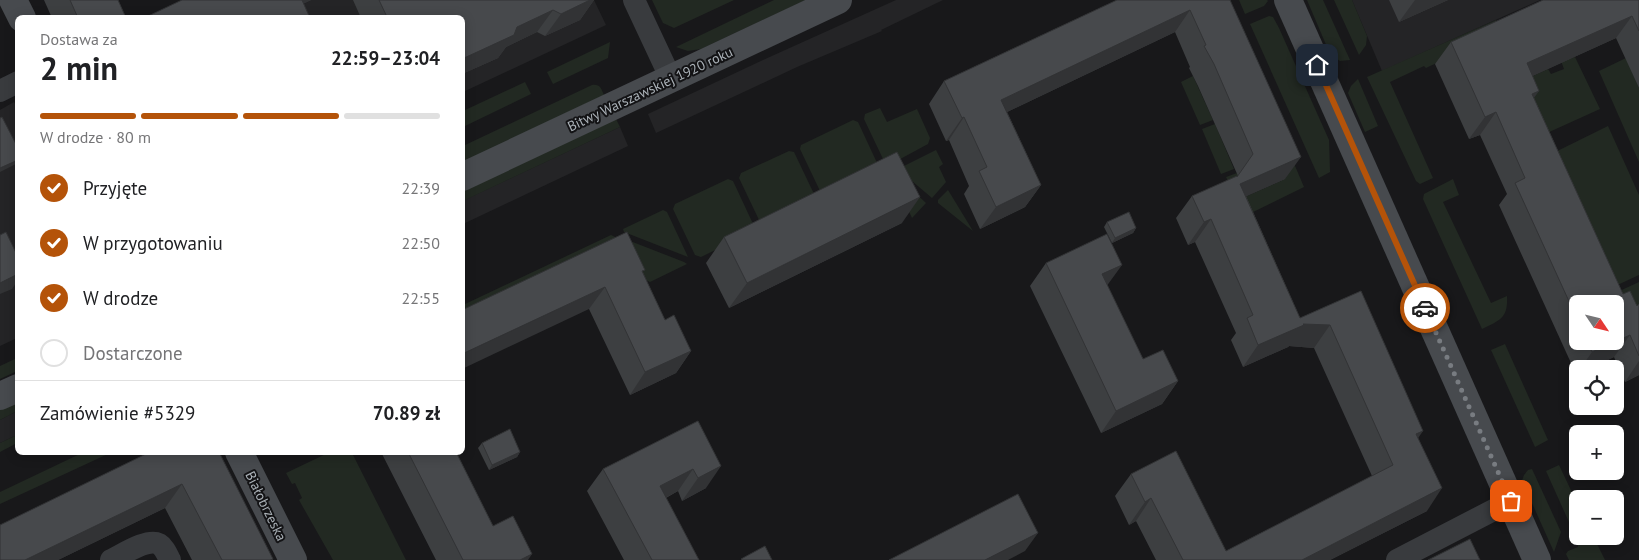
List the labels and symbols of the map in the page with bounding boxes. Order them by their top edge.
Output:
street label: Bitwy Warszawskiej 1920 roku [564,43,736,135]
pin [1296,44,1338,86]
courier [1400,283,1450,333]
north arrow [1569,295,1624,350]
street label: Białobrzeska [241,468,291,544]
pin [1490,480,1532,522]

